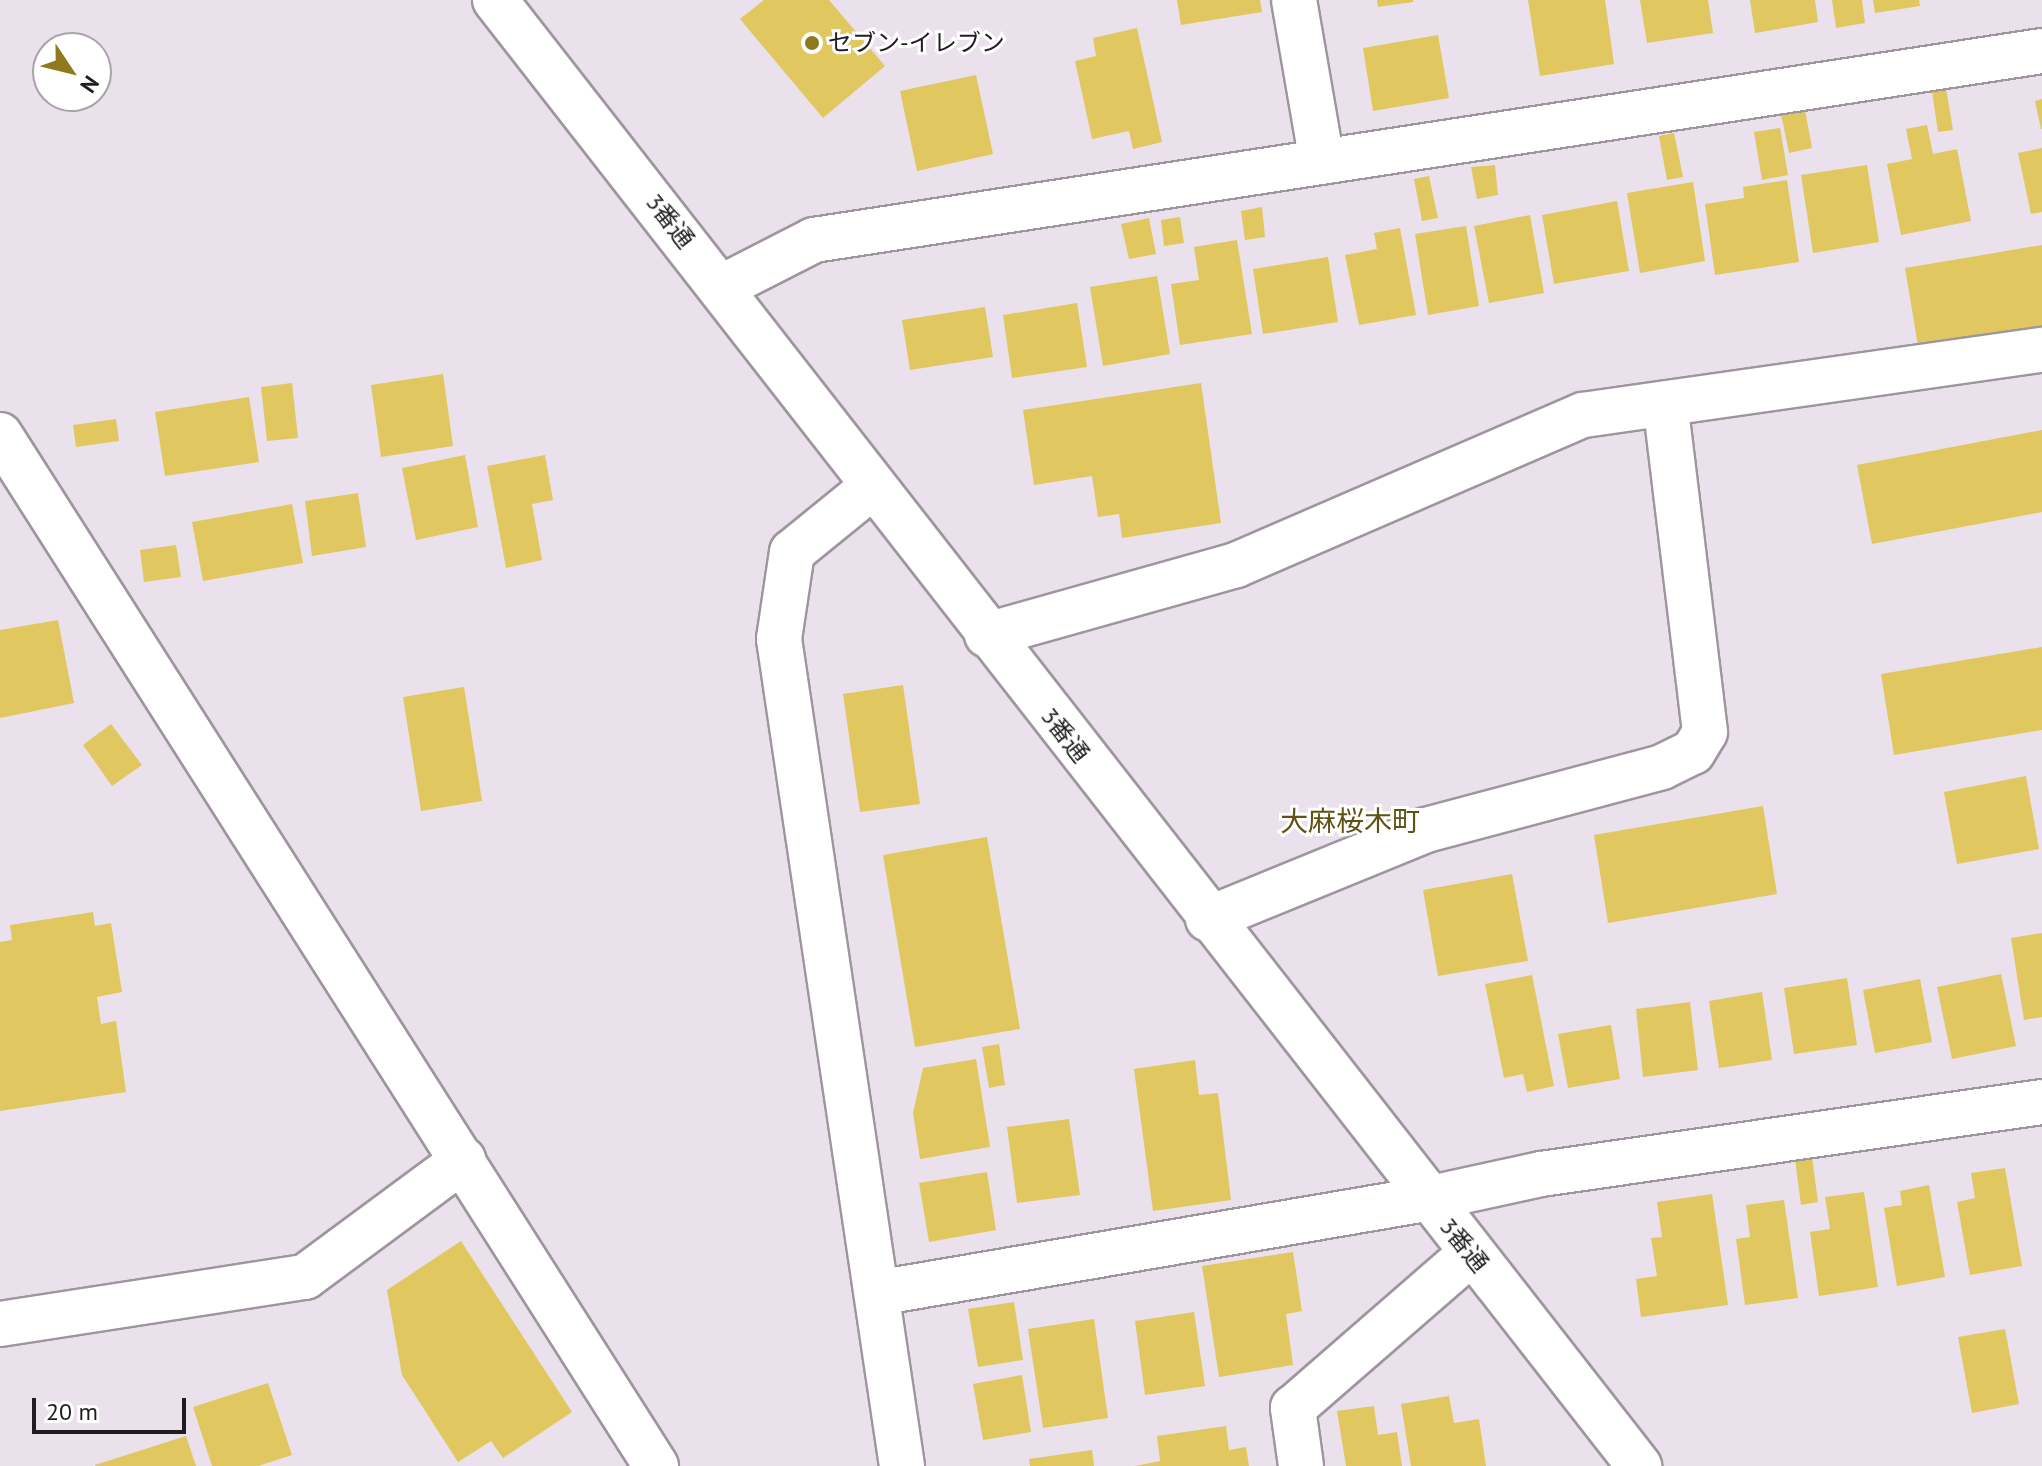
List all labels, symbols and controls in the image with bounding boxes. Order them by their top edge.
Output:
place label: セブン-イレブン [828,29,1005,57]
north arrow [32,32,112,112]
marker: セブン-イレブン [803,34,821,52]
text: N [74,71,106,99]
street label: 3番通 [640,188,700,254]
street label: 3番通 [1035,702,1095,768]
district label: 大麻桜木町 [1280,804,1420,838]
street label: 3番通 [1434,1212,1494,1278]
scale bar [36,1382,190,1432]
text: 20 m [46,1396,98,1427]

